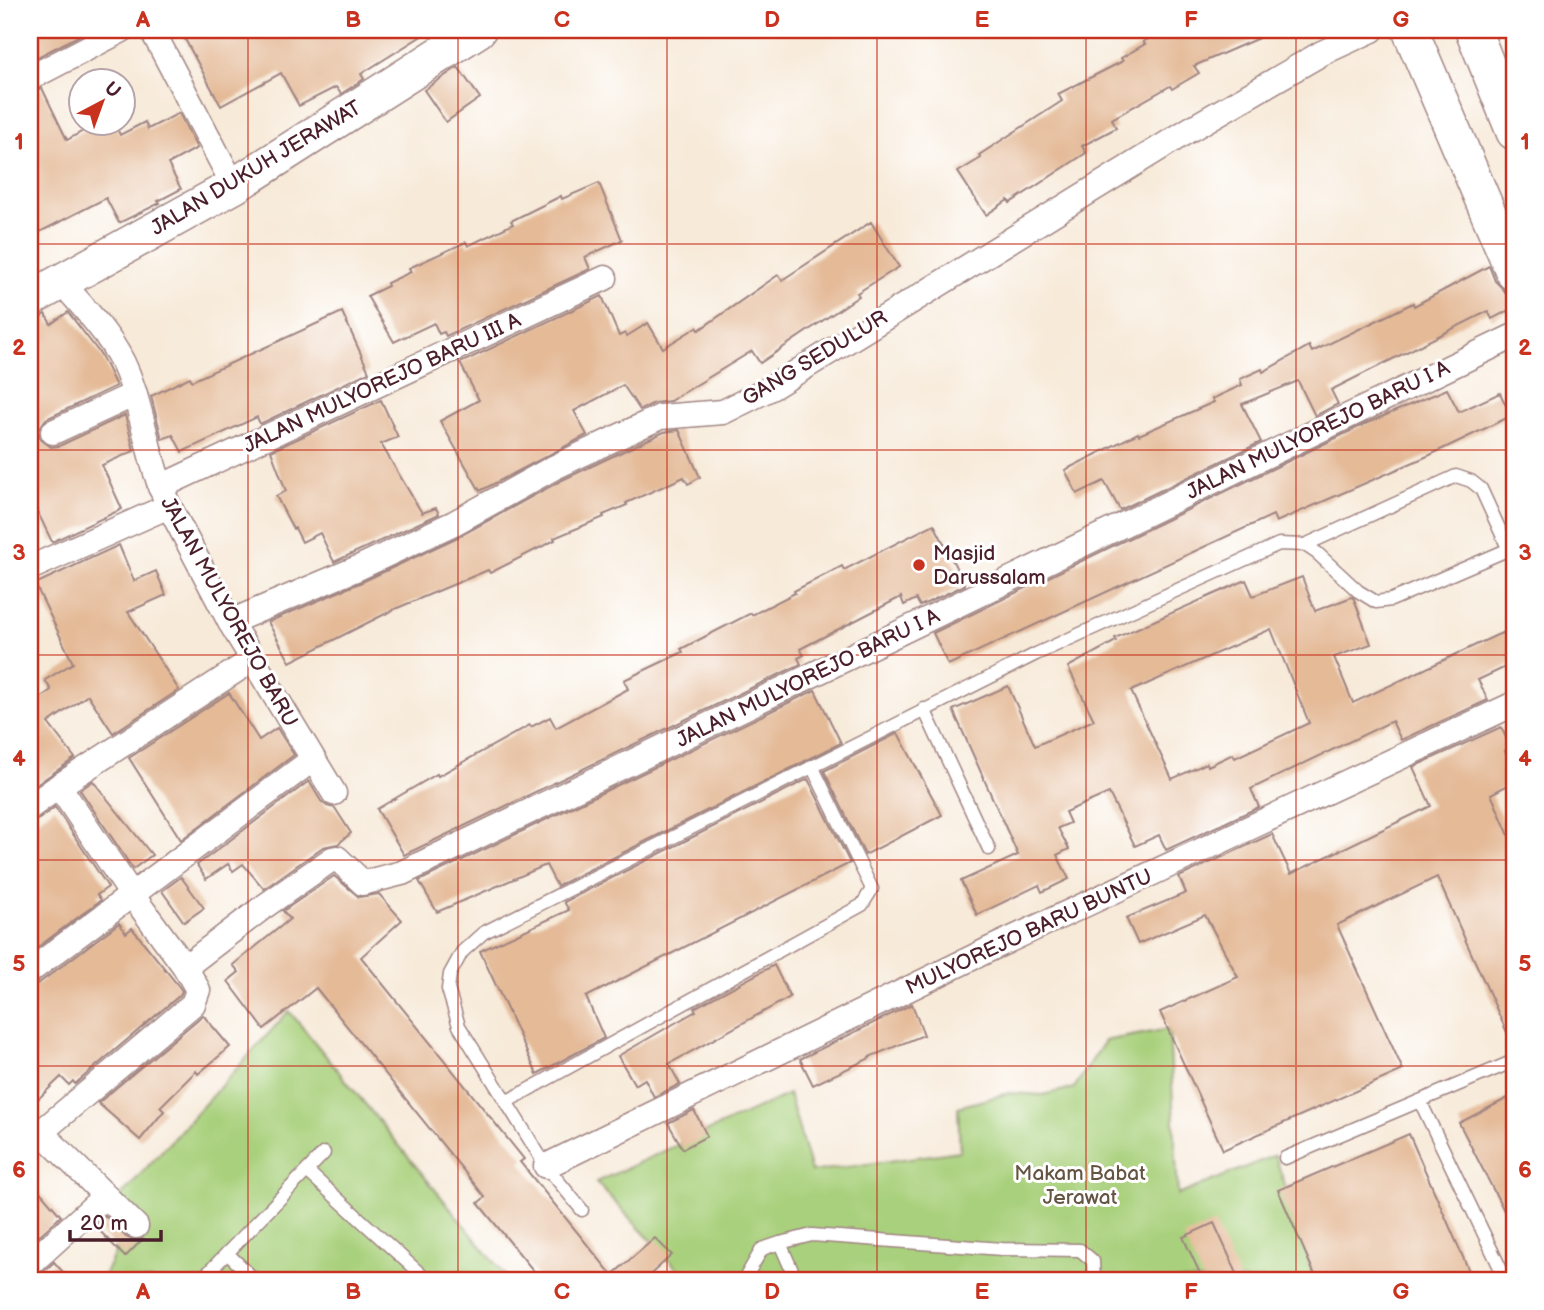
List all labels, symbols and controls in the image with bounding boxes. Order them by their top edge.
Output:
text: A [135,6,151,34]
text: B [345,6,361,34]
text: C [554,6,570,34]
text: D [764,6,780,34]
text: E [975,6,990,34]
text: F [1184,6,1198,34]
text: G [1393,6,1410,34]
north arrow [66,66,136,136]
text: U [100,77,125,103]
street label: JALAN DUKUH JERAWAT [146,95,366,241]
text: 1 [14,128,24,156]
text: 1 [1520,128,1530,156]
street label: GANG SEDULUR [738,305,892,411]
street label: JALAN MULYOREJO BARU III A [239,308,525,458]
text: 2 [12,334,26,362]
text: 2 [1518,334,1532,362]
street label: JALAN MULYOREJO BARU I A [1182,355,1454,505]
street label: JALAN MULYOREJO BARU [155,493,303,731]
text: 3 [12,539,26,567]
text: 3 [1518,539,1532,567]
place label: Masjid Darussalam [933,541,1046,590]
marker: Masjid Darussalam [911,557,927,573]
street label: JALAN MULYOREJO BARU I A [672,603,944,753]
text: 4 [12,745,26,773]
text: 4 [1518,745,1532,773]
street label: MULYOREJO BARU BUNTU [902,864,1156,1000]
text: 5 [12,950,26,978]
text: 5 [1518,950,1532,978]
text: 6 [12,1156,26,1184]
text: 6 [1518,1156,1532,1184]
park label: Makam Babat Jerawat [1014,1161,1146,1210]
scale bar [70,1198,161,1242]
text: 20 m [80,1211,128,1236]
text: A [135,1278,151,1306]
text: B [345,1278,361,1306]
text: C [554,1278,570,1306]
text: D [764,1278,780,1306]
text: E [975,1278,990,1306]
text: F [1184,1278,1198,1306]
text: G [1393,1278,1410,1306]

